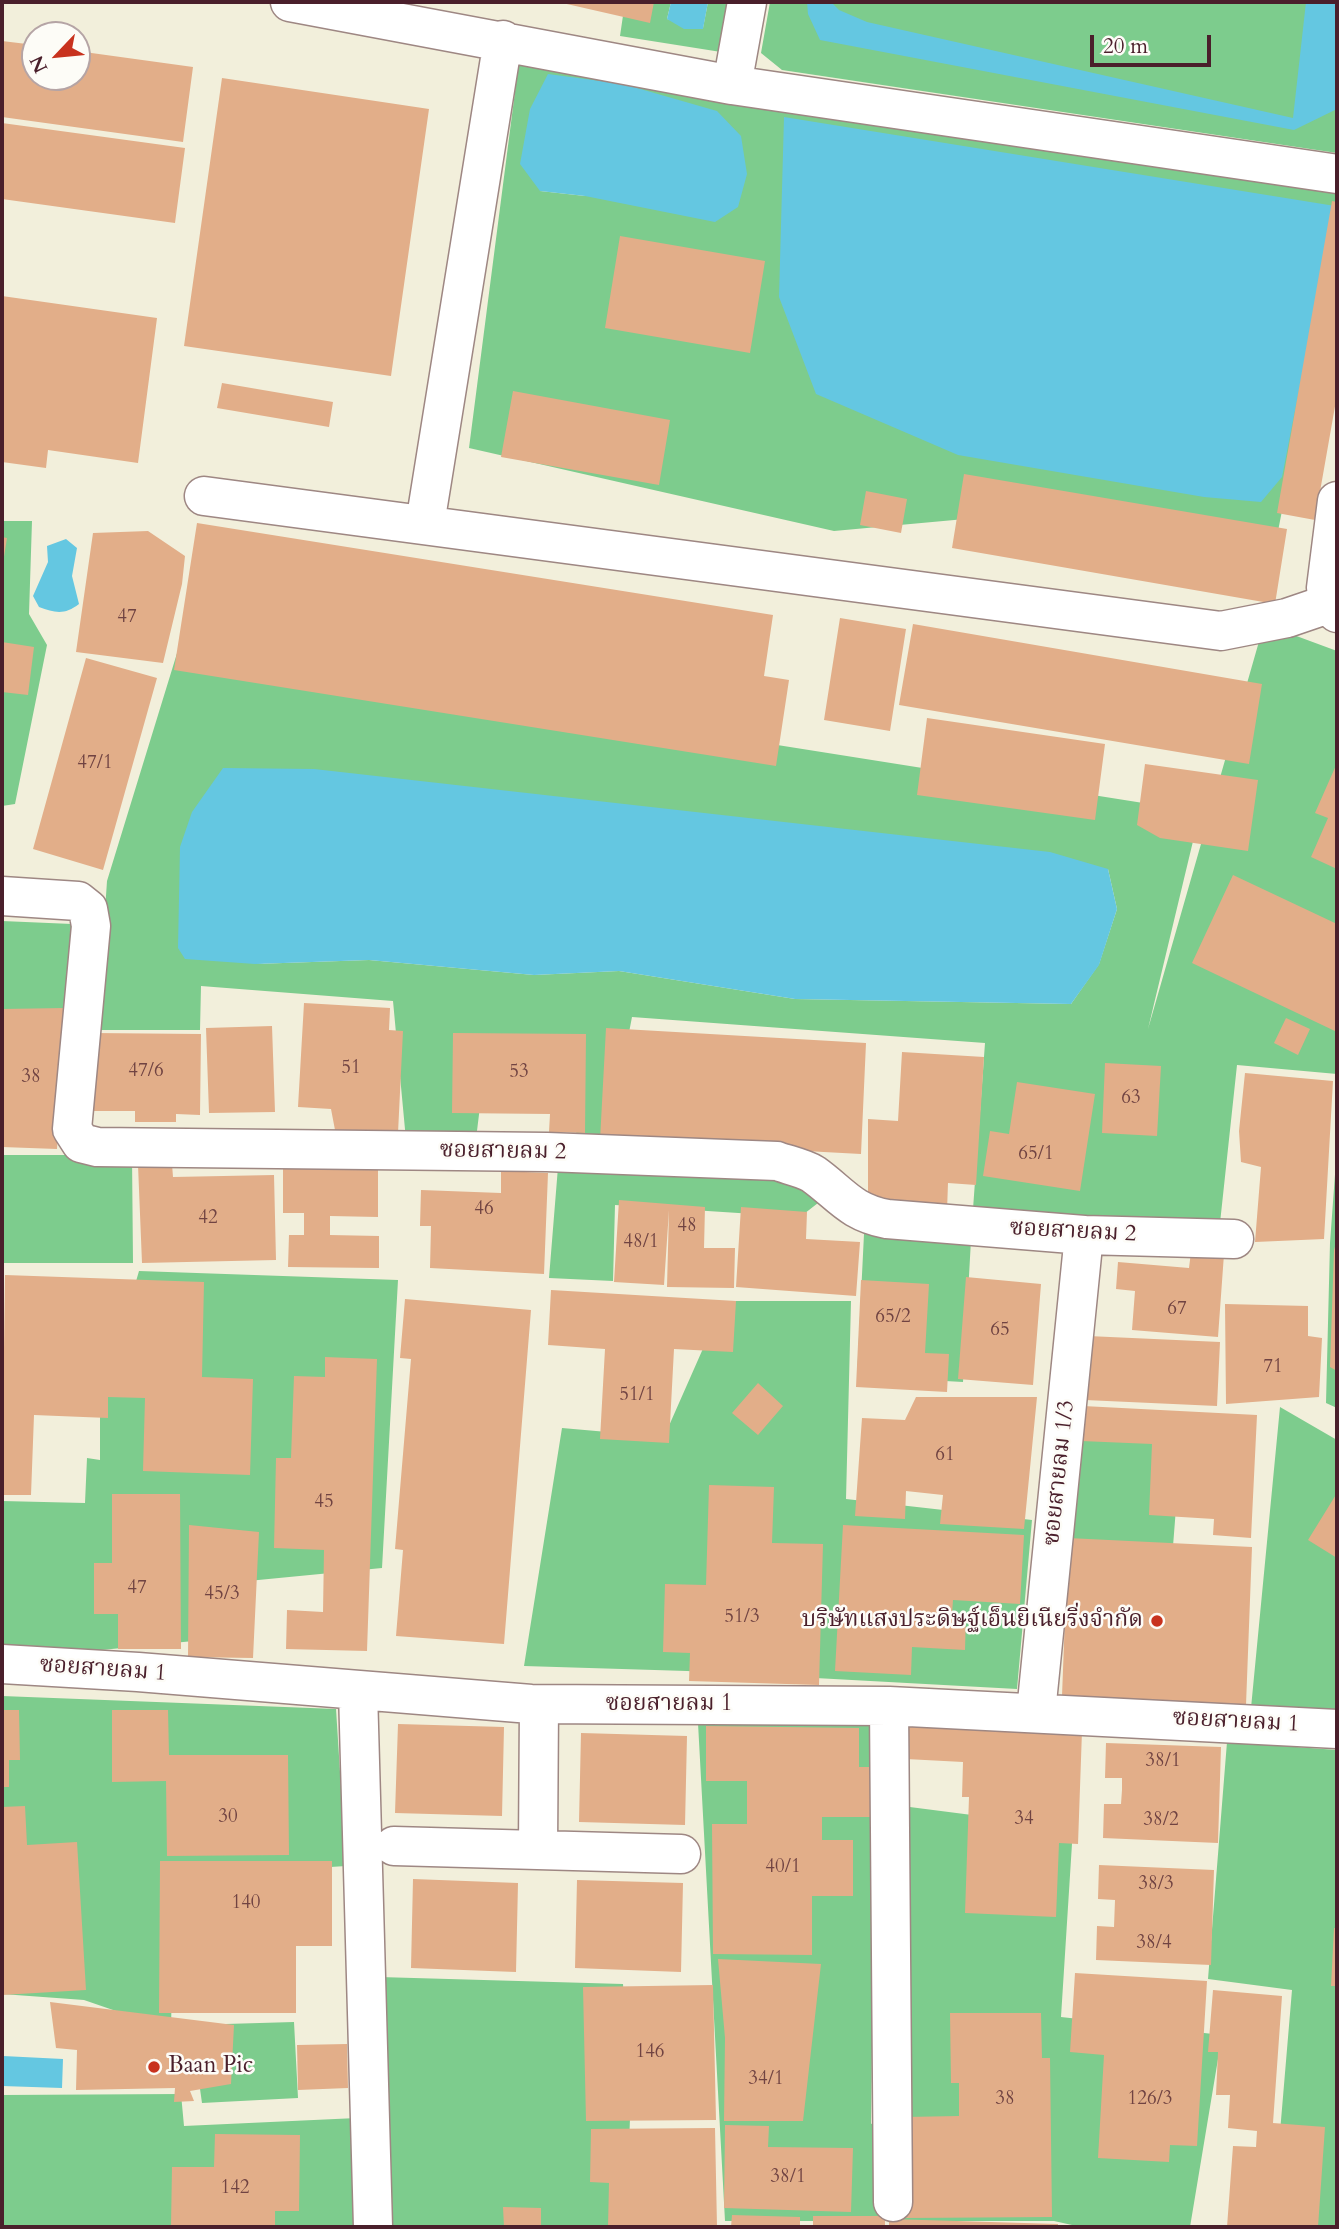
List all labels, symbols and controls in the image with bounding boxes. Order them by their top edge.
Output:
north arrow [21,21,91,91]
scale bar [1094,21,1215,65]
text: 20 m [1103,32,1148,61]
text: N [24,51,54,77]
house number: 47 [117,607,137,629]
house number: 47/1 [77,753,113,775]
house number: 51 [341,1058,361,1080]
house number: 47/6 [128,1061,164,1083]
house number: 53 [509,1062,529,1084]
house number: 38 [21,1067,41,1089]
house number: 63 [1121,1088,1141,1110]
street label: ซอยสายลม 2 [439,1137,567,1167]
house number: 65/1 [1018,1144,1054,1166]
house number: 46 [474,1199,494,1221]
house number: 42 [198,1208,218,1230]
street label: ซอยสายลม 2 [1009,1215,1137,1249]
house number: 48 [677,1216,697,1238]
house number: 48/1 [623,1232,659,1254]
house number: 67 [1167,1299,1187,1321]
house number: 65/2 [875,1307,911,1329]
house number: 65 [990,1320,1010,1342]
house number: 71 [1263,1357,1283,1379]
house number: 51/1 [619,1385,655,1407]
street label: ซอยสายลม 1/3 [1039,1399,1081,1547]
house number: 61 [935,1445,955,1467]
house number: 45 [314,1492,334,1514]
house number: 47 [127,1578,147,1600]
house number: 45/3 [204,1584,240,1606]
house number: 51/3 [724,1607,760,1629]
place label: บริษัทแสงประดิษฐ์เอ็นยิเนียริ่งจำกัด [802,1607,1143,1635]
marker: บริษัทแสงประดิษฐ์เอ็นยิเนียริ่งจำกัด [1149,1613,1165,1629]
street label: ซอยสายลม 1 [39,1652,167,1688]
street label: ซอยสายลม 1 [605,1691,733,1719]
street label: ซอยสายลม 1 [1172,1705,1300,1739]
house number: 38/1 [1145,1751,1181,1773]
house number: 30 [218,1807,238,1829]
house number: 34 [1014,1809,1034,1831]
house number: 38/2 [1143,1810,1179,1832]
house number: 40/1 [765,1857,801,1879]
house number: 38/3 [1138,1874,1174,1896]
house number: 140 [231,1893,261,1915]
house number: 38/4 [1136,1933,1172,1955]
house number: 146 [635,2042,665,2064]
place label: Baan Pic [168,2053,253,2081]
marker: Baan Pic [146,2059,162,2075]
house number: 34/1 [748,2069,784,2091]
house number: 38 [995,2089,1015,2111]
house number: 126/3 [1127,2089,1173,2111]
house number: 38/1 [770,2167,806,2189]
house number: 142 [220,2178,250,2200]

